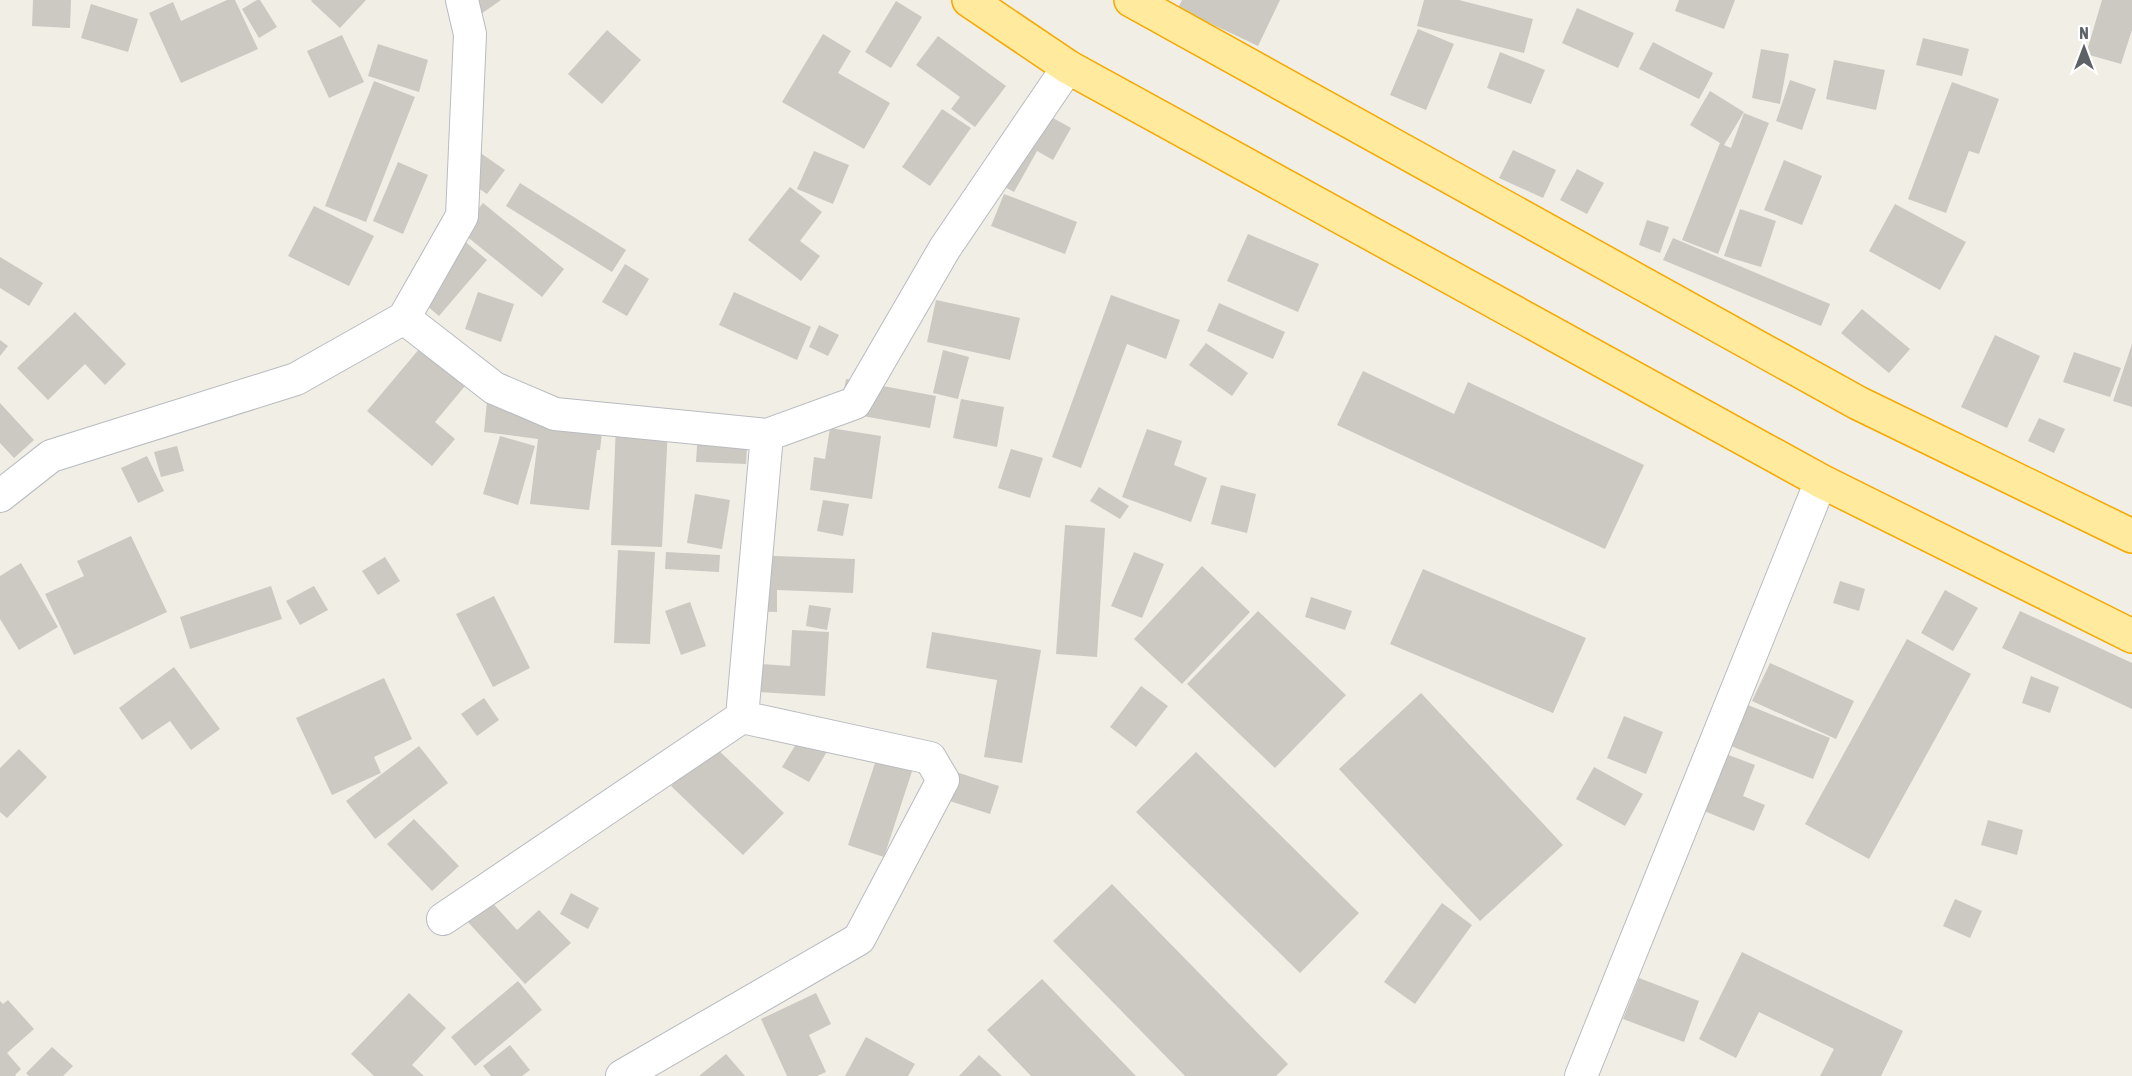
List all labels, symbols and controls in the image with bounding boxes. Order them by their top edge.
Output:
north arrow [2054,18,2114,78]
text: N [2079,24,2089,42]

